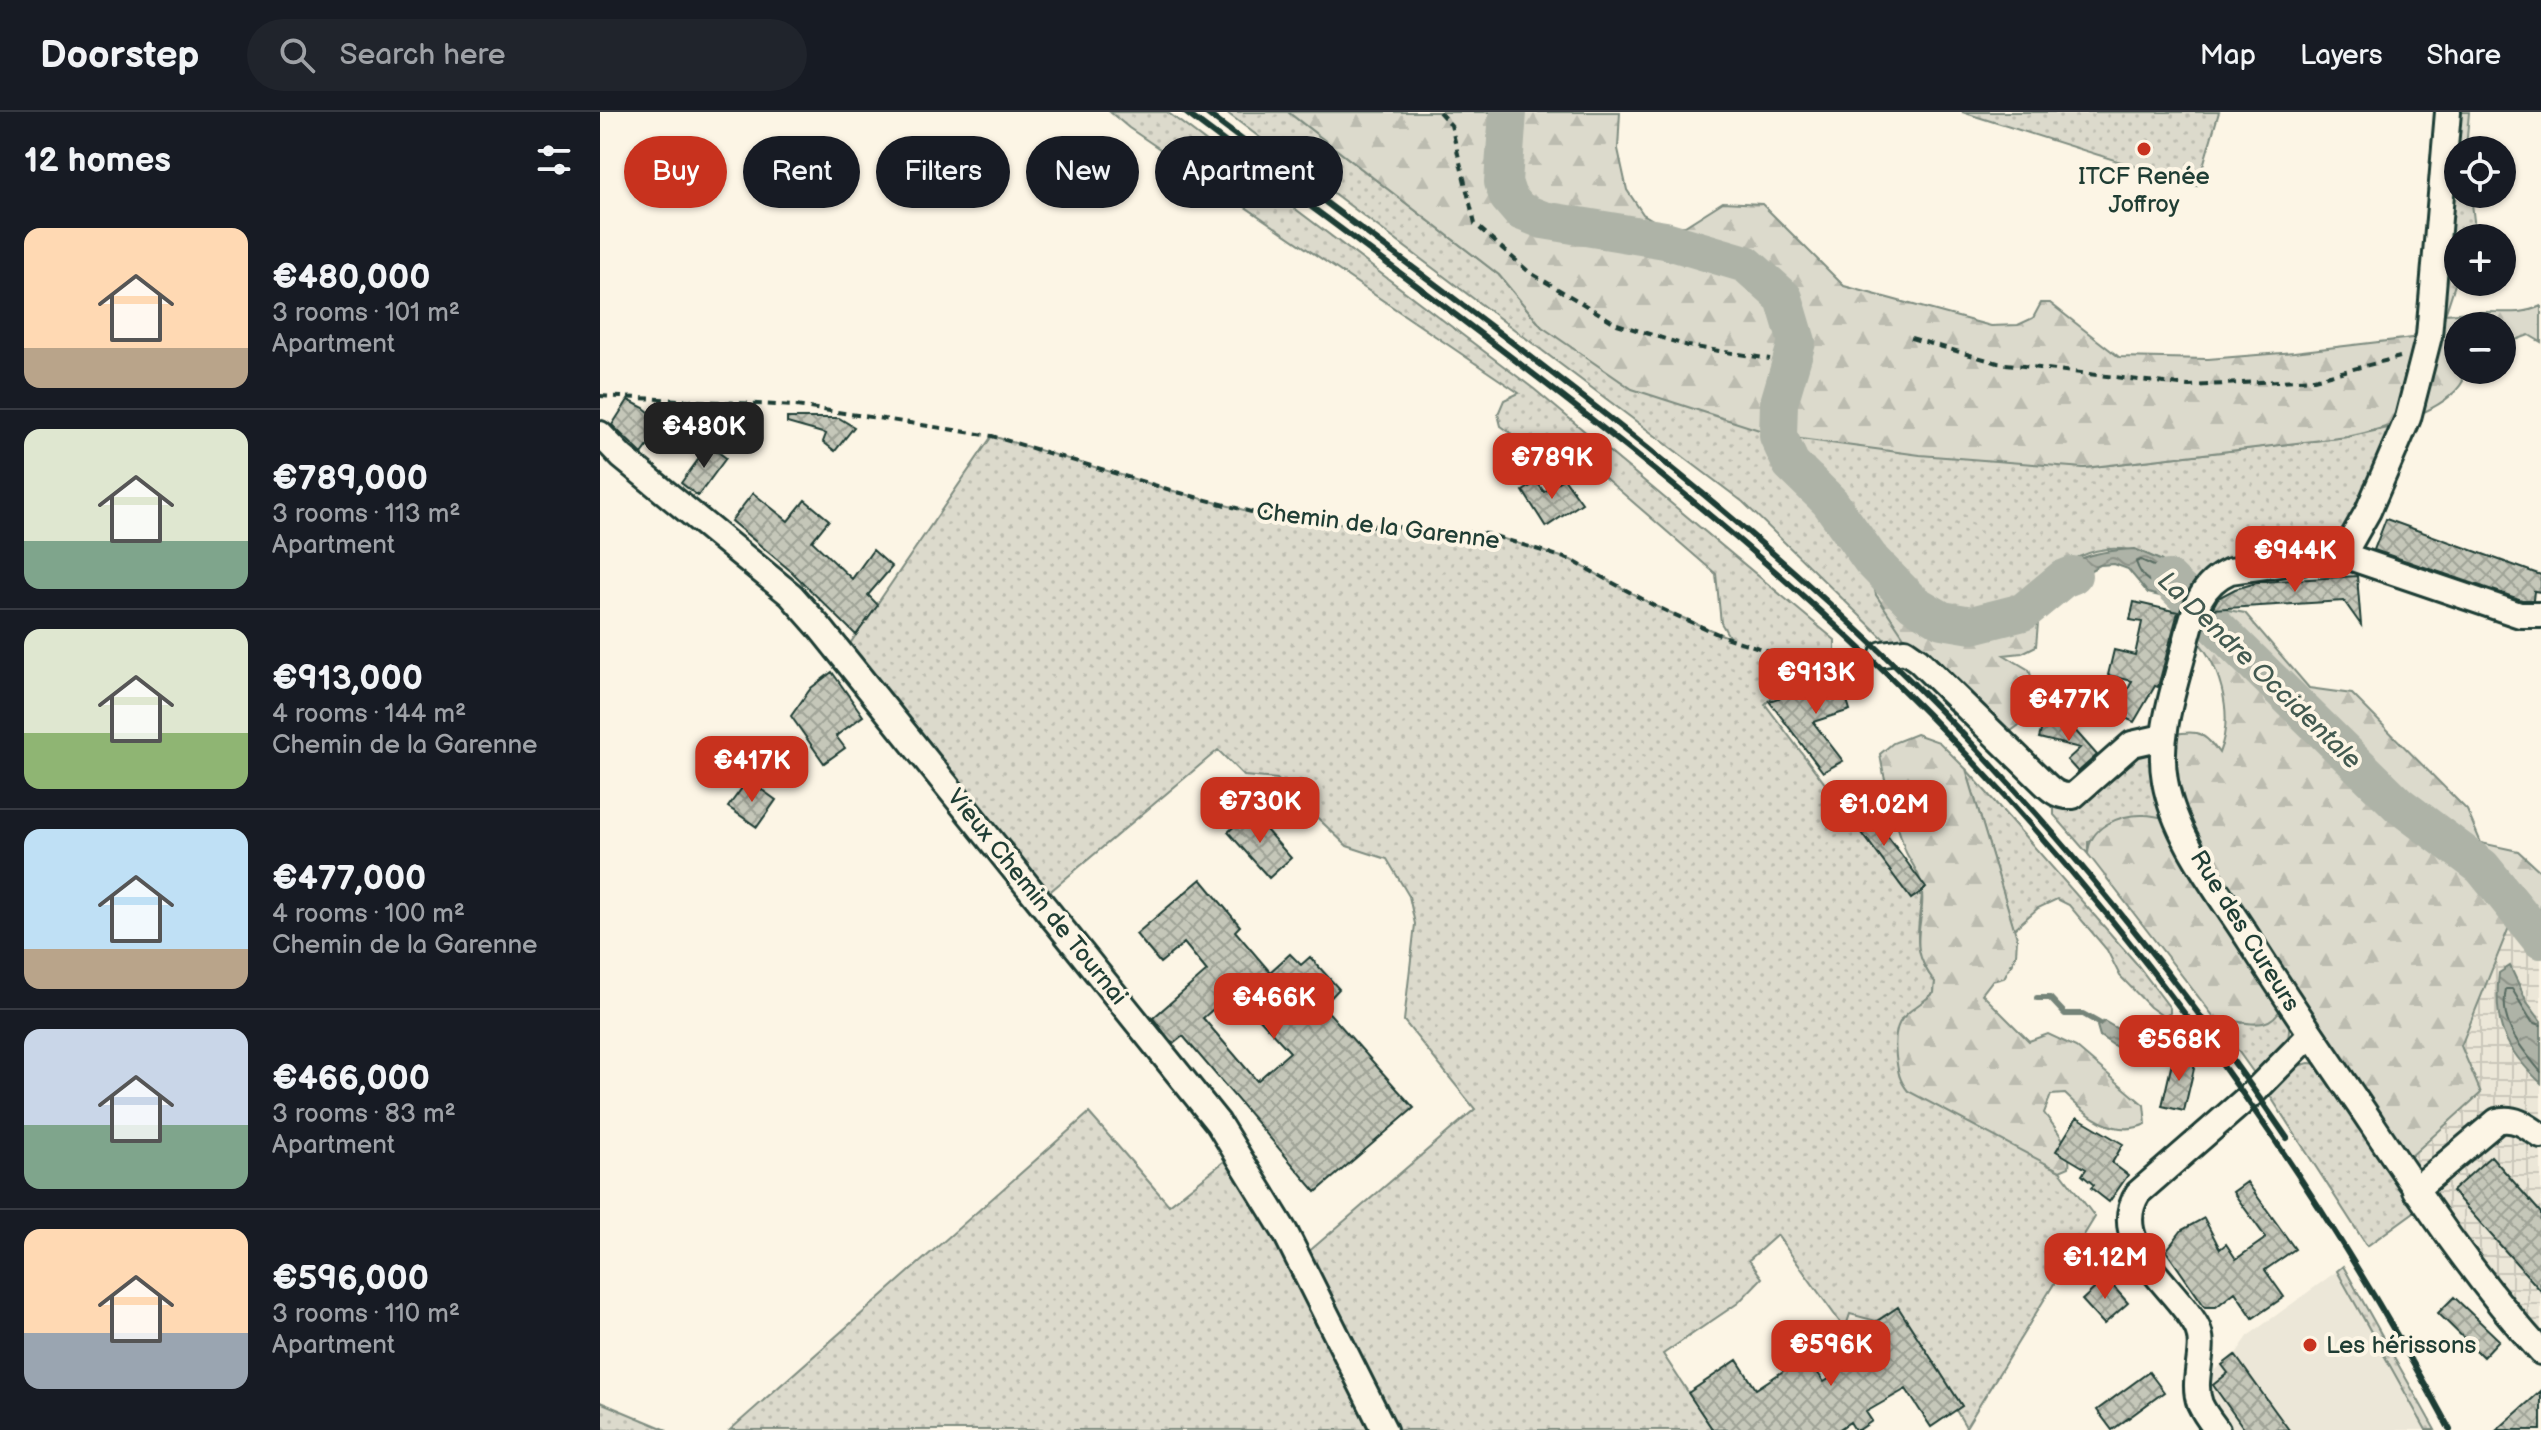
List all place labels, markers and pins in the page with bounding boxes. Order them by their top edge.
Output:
marker: ITCF Renée Joffroy [2135,140,2153,158]
place label: ITCF Renée Joffroy [2078,162,2210,219]
pin: €480K [648,402,760,470]
pin: €789K [1496,433,1608,501]
pin: €944K [2239,526,2351,594]
pin: €913K [1760,648,1872,716]
pin: €477K [2013,675,2125,743]
pin: €417K [696,736,808,804]
pin: €730K [1204,777,1316,845]
pin: €1.02M [1819,780,1949,848]
pin: €466K [1218,973,1330,1041]
pin: €568K [2123,1015,2235,1083]
pin: €1.12M [2040,1233,2170,1301]
pin: €596K [1775,1320,1887,1388]
place label: Les hérissons [2326,1331,2477,1360]
marker: Les hérissons [2301,1336,2319,1354]

